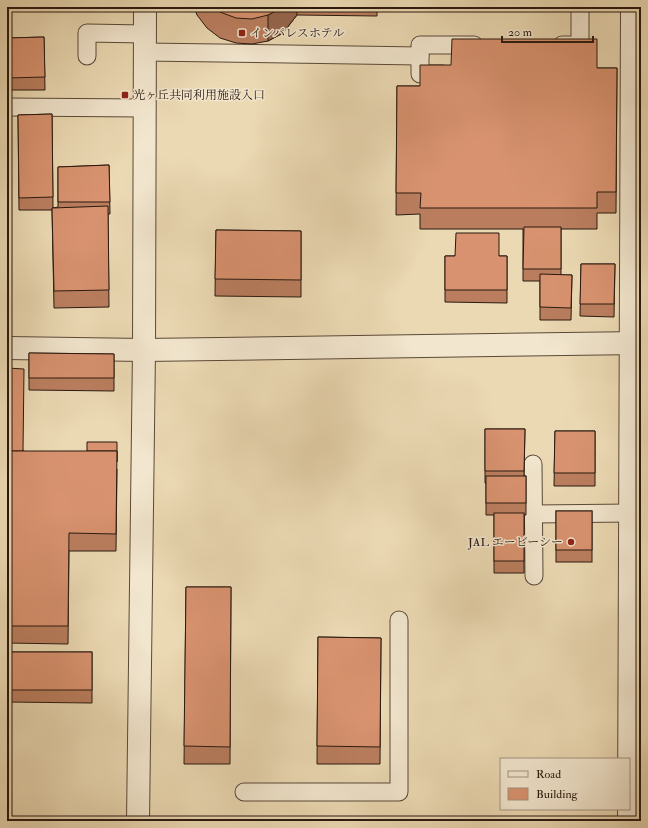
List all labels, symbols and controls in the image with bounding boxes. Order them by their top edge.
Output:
scale bar [502,18,593,44]
text: 20 m [508,25,533,40]
place label: インパレスホテル [250,26,344,41]
marker: インパレスホテル [237,28,247,38]
place label: 光ヶ丘共同利用施設入口 [133,88,265,103]
marker: 光ヶ丘共同利用施設入口 [120,90,130,100]
place label: JAL エービーシー [467,535,563,550]
marker: JAL エービーシー [566,537,576,547]
legend [500,758,630,810]
text: Road [536,767,561,782]
text: Building [536,787,579,802]

